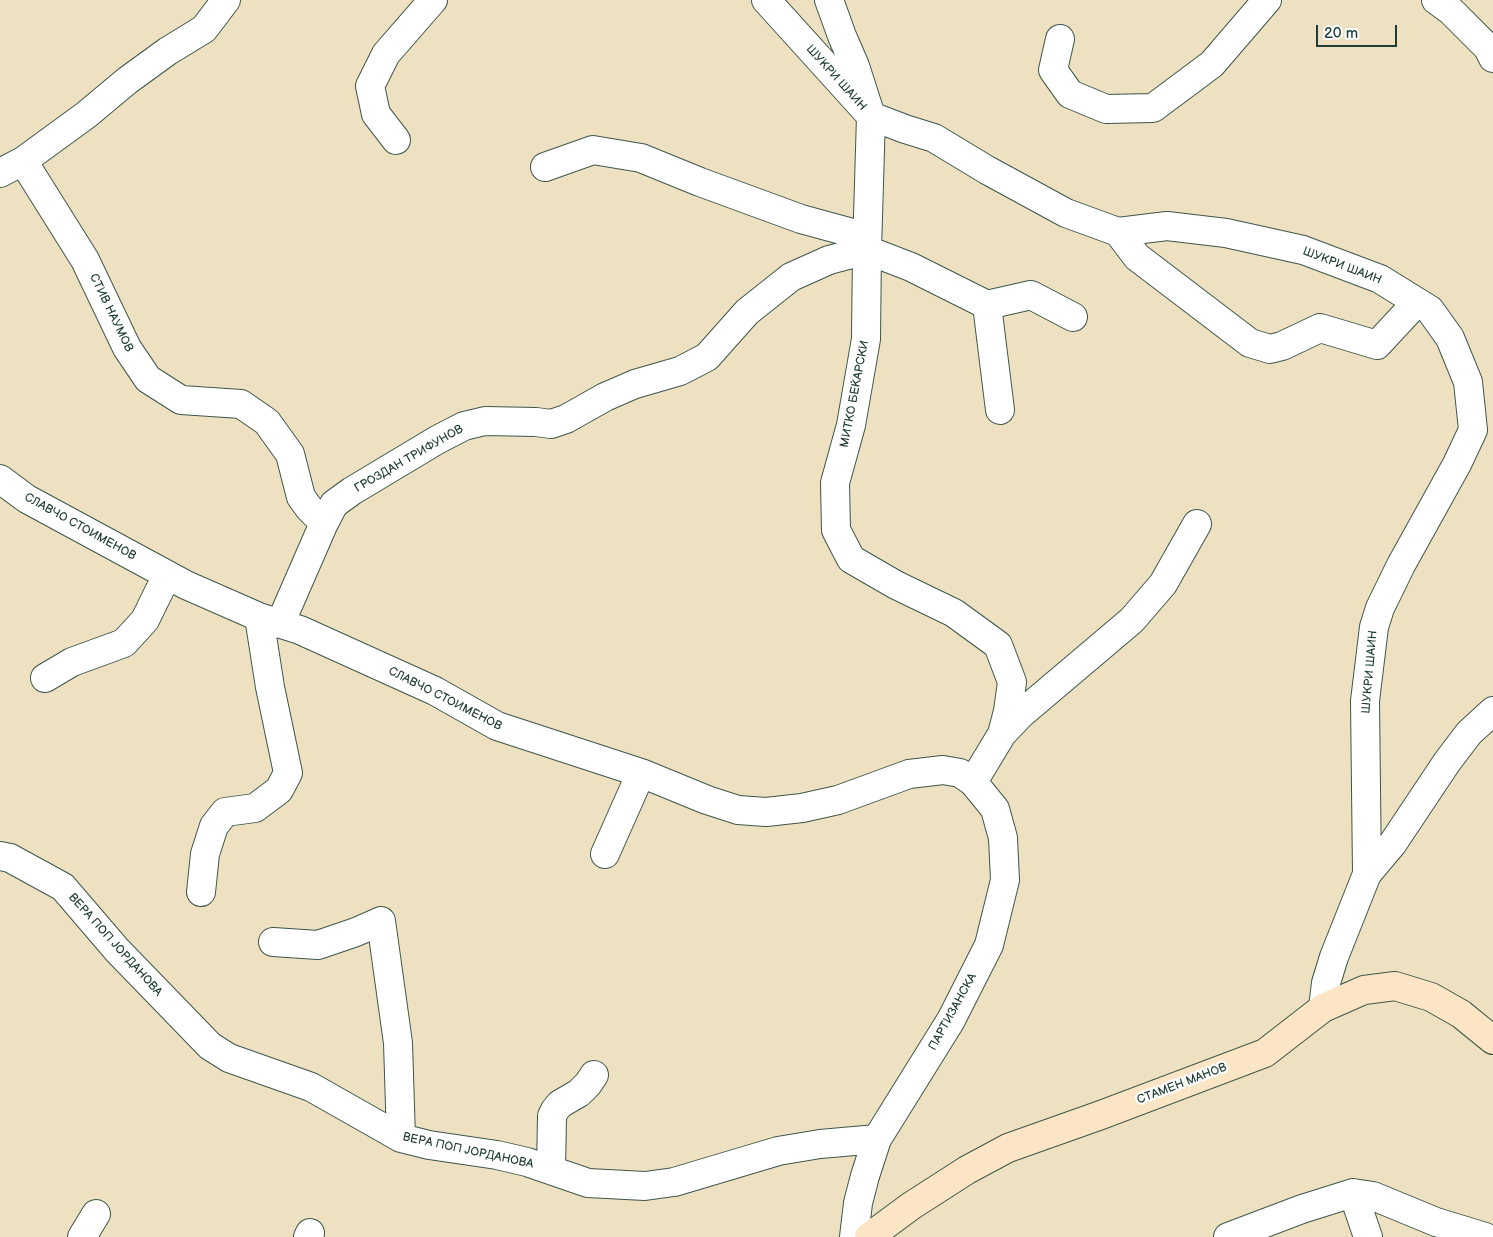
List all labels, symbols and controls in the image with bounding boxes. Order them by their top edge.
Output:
scale bar [1318,15,1399,47]
text: 20 m [1324,24,1358,43]
street label: ШУКРИ ШАИН [803,42,869,114]
street label: ШУКРИ ШАИН [1300,244,1384,288]
street label: СТИВ НАУМОВ [86,272,136,354]
street label: МИТКО БЕЌАРСКИ [838,339,872,449]
street label: ГРОЗДАН ТРИФУНОВ [352,422,466,496]
street label: СЛАВЧО СТОИМЕНОВ [22,490,138,564]
street label: ШУКРИ ШАИН [1359,630,1381,714]
street label: СЛАВЧО СТОИМЕНОВ [386,664,504,734]
street label: ВЕРА ПОП ЈОРДАНОВА [65,891,165,999]
street label: ПАРТИЗАНСКА [926,971,980,1053]
street label: СТАМЕН МАНОВ [1135,1060,1229,1108]
street label: ВЕРА ПОП ЈОРДАНОВА [401,1130,535,1172]

